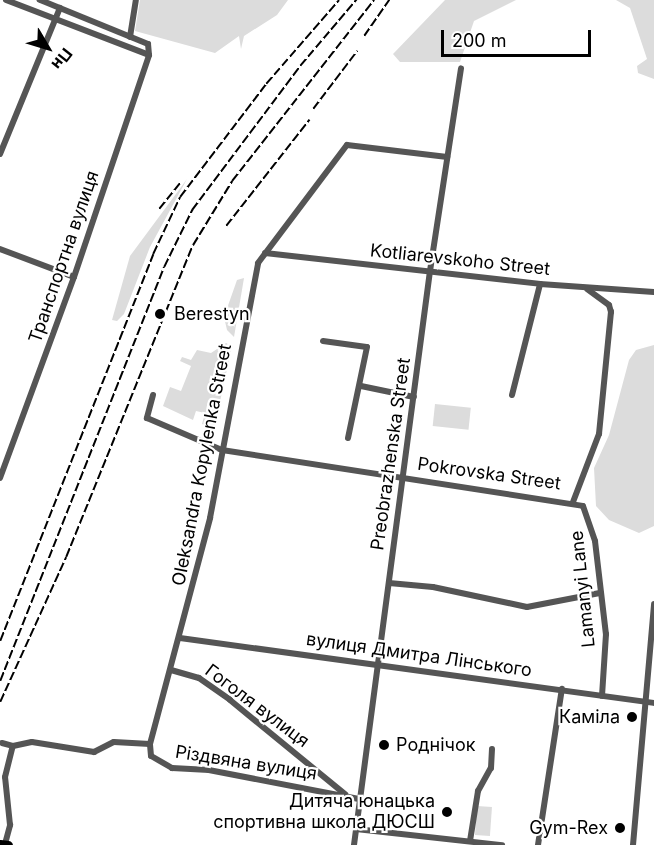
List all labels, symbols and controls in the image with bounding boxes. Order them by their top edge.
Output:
north arrow [18,18,78,78]
scale bar [444,18,594,56]
text: 200 m [452,30,507,51]
text: Пн [48,44,77,74]
street label: Транспортна вулиця [24,168,104,346]
street label: Kotliarevskoho Street [369,240,551,280]
place label: Berestyn [174,303,250,325]
marker: Berestyn [151,305,169,323]
street label: Oleksandra Kopylenka Street [168,342,236,588]
street label: Preobrazhenska Street [367,356,415,552]
street label: Pokrovska Street [416,453,562,495]
street label: Lamanyi Lane [566,529,600,649]
street label: вулиця Дмитра Лінського [305,628,533,682]
street label: Гоголя вулиця [201,660,313,752]
place label: Каміла [559,706,620,728]
marker: Каміла [625,710,639,724]
place label: Роднічок [396,734,475,756]
marker: Роднічок [377,738,391,752]
street label: Різдвяна вулиця [174,741,318,785]
place label: Дитяча юнацька спортивна школа ДЮСШ [213,791,435,834]
marker: Дитяча юнацька спортивна школа ДЮСШ [440,805,454,819]
place label: Gym-Rex [529,817,608,839]
marker: Gym-Rex [613,821,627,835]

